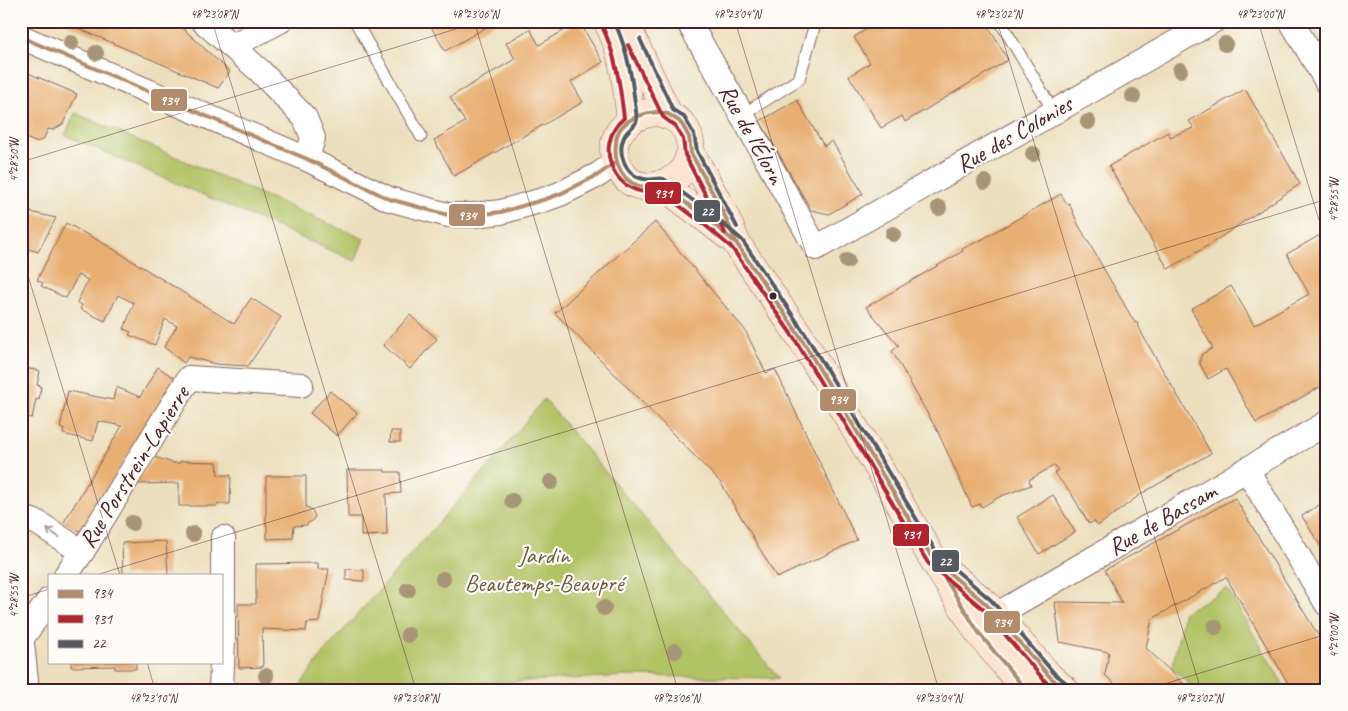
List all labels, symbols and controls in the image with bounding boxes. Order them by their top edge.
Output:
text: 48°23'08"N [190,6,239,22]
text: 48°23'06"N [451,6,500,22]
text: 48°23'04"N [713,6,762,22]
text: 48°23'02"N [974,6,1023,22]
text: 48°23'00"N [1236,6,1285,22]
street label: Rue de l'Élorn [712,79,792,190]
line badge: 934 [150,88,188,112]
street label: Rue des Colonies [950,88,1079,179]
text: 934 [160,92,180,109]
text: 4°28'50"W [6,136,22,182]
text: 4°28'55"W [1326,176,1342,222]
line badge: 931 [644,181,682,205]
text: 931 [654,185,674,202]
line badge: 22 [693,199,721,223]
line badge: 934 [448,203,486,227]
text: 22 [701,203,715,220]
text: 934 [458,207,478,224]
unlabelled marker [768,291,778,301]
street label: Rue Porstrein-Lapierre [72,379,197,554]
line badge: 934 [819,388,857,412]
text: 934 [829,391,849,408]
street label: Rue de Bassam [1102,475,1224,562]
line badge: 931 [892,523,930,547]
text: 931 [902,526,922,543]
one-way arrow [46,527,60,537]
park label: Jardin Beautemps-Beaupré [465,540,627,598]
line badge: 22 [931,549,960,573]
text: 22 [939,553,953,570]
text: 4°28'55"W [6,572,22,618]
legend [48,574,222,664]
text: 934 [92,584,114,603]
text: 931 [92,610,114,629]
line badge: 934 [983,610,1021,634]
text: 4°29'00"W [1326,612,1342,658]
text: 934 [993,614,1013,631]
text: 22 [92,634,107,653]
text: 48°23'10"N [129,690,178,706]
text: 48°23'08"N [391,690,440,706]
text: 48°23'06"N [652,690,701,706]
text: 48°23'04"N [914,690,963,706]
text: 48°23'02"N [1175,690,1224,706]

